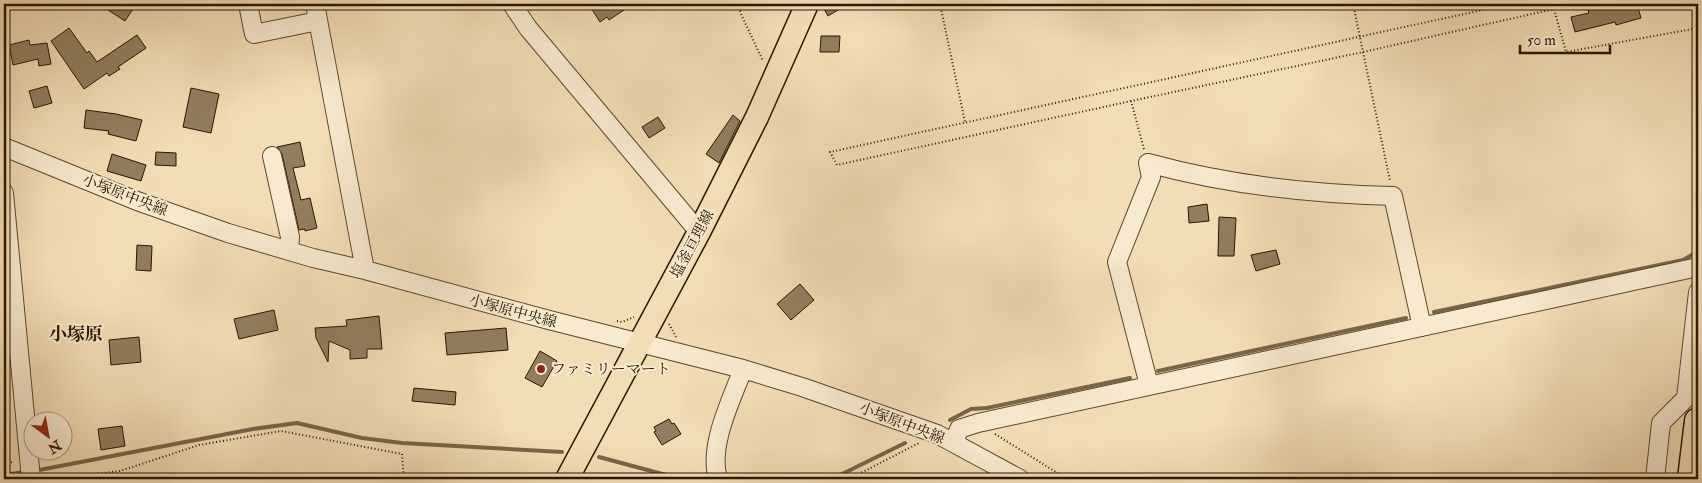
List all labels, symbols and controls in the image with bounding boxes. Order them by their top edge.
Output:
scale bar [1520,22,1610,54]
text: 50 m [1527,31,1556,50]
street label: 小塚原中央線 [79,170,170,220]
street label: 塩釜亘理線 [666,207,718,282]
street label: 小塚原中央線 [467,291,559,332]
district label: 小塚原 [49,323,103,346]
place label: ファミリーマート [551,360,671,379]
marker: ファミリーマート [535,363,547,375]
street label: 小塚原中央線 [856,398,947,448]
north arrow [22,410,72,460]
text: N [44,436,65,457]

